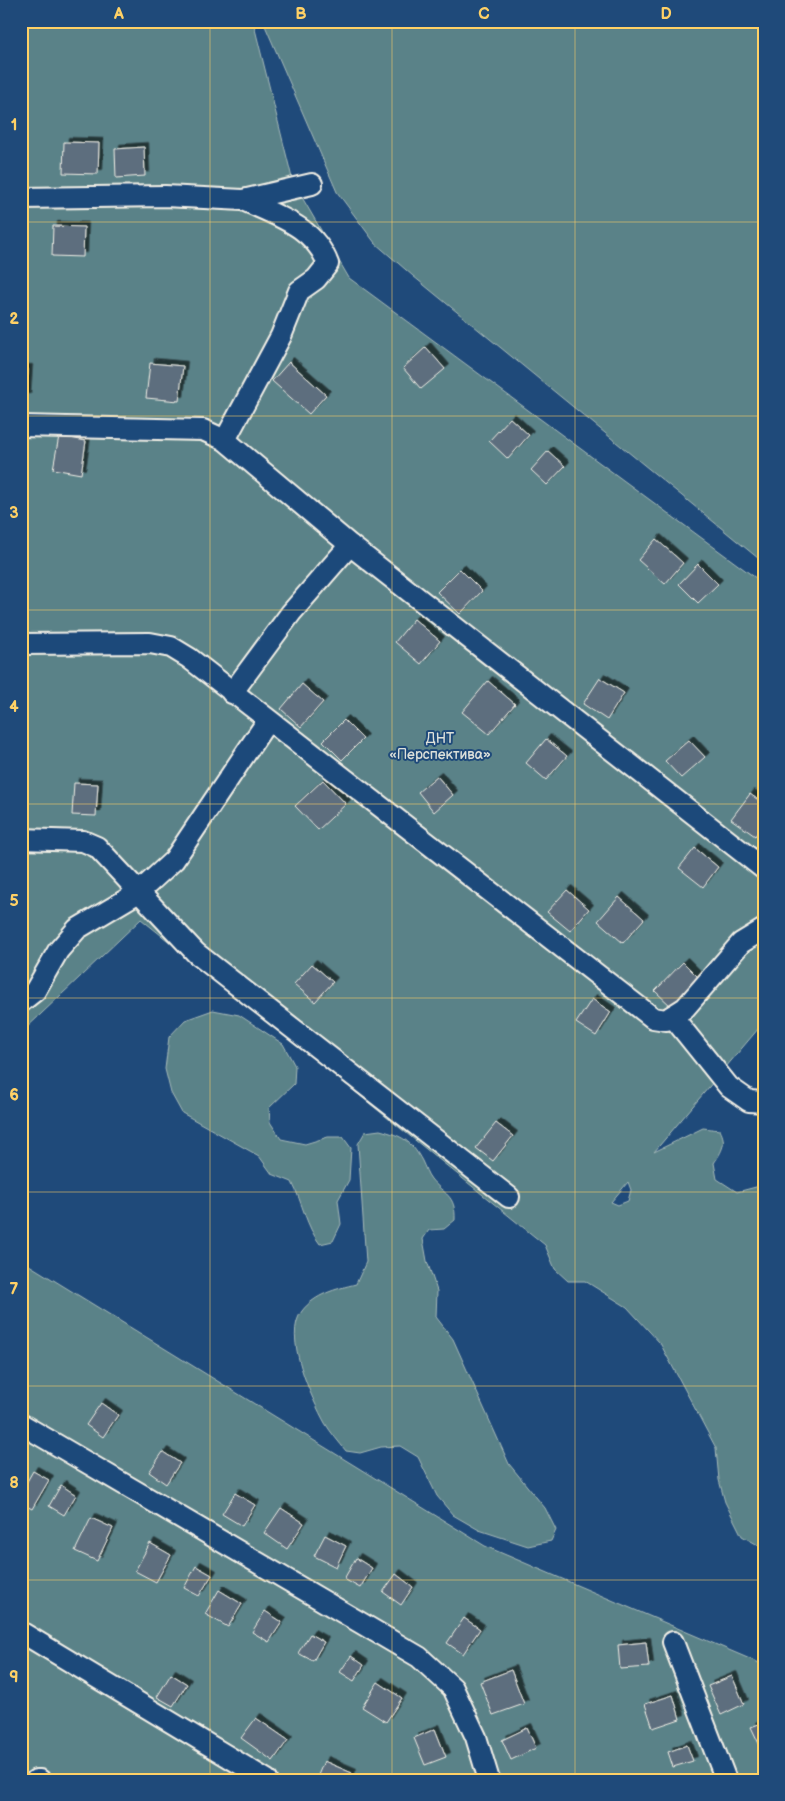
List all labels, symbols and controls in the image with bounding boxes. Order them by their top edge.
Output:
text: A [113,5,124,24]
text: B [295,5,307,24]
text: C [478,5,490,24]
text: D [660,5,672,24]
text: 1 [11,116,17,135]
text: 2 [9,310,19,329]
text: 3 [9,504,19,523]
text: 4 [9,698,19,717]
park label: ДНТ «Перспектива» [389,730,491,763]
text: 5 [9,892,19,911]
text: 6 [9,1086,19,1105]
text: 7 [10,1280,19,1299]
text: 8 [9,1474,19,1493]
text: 9 [9,1668,19,1687]

